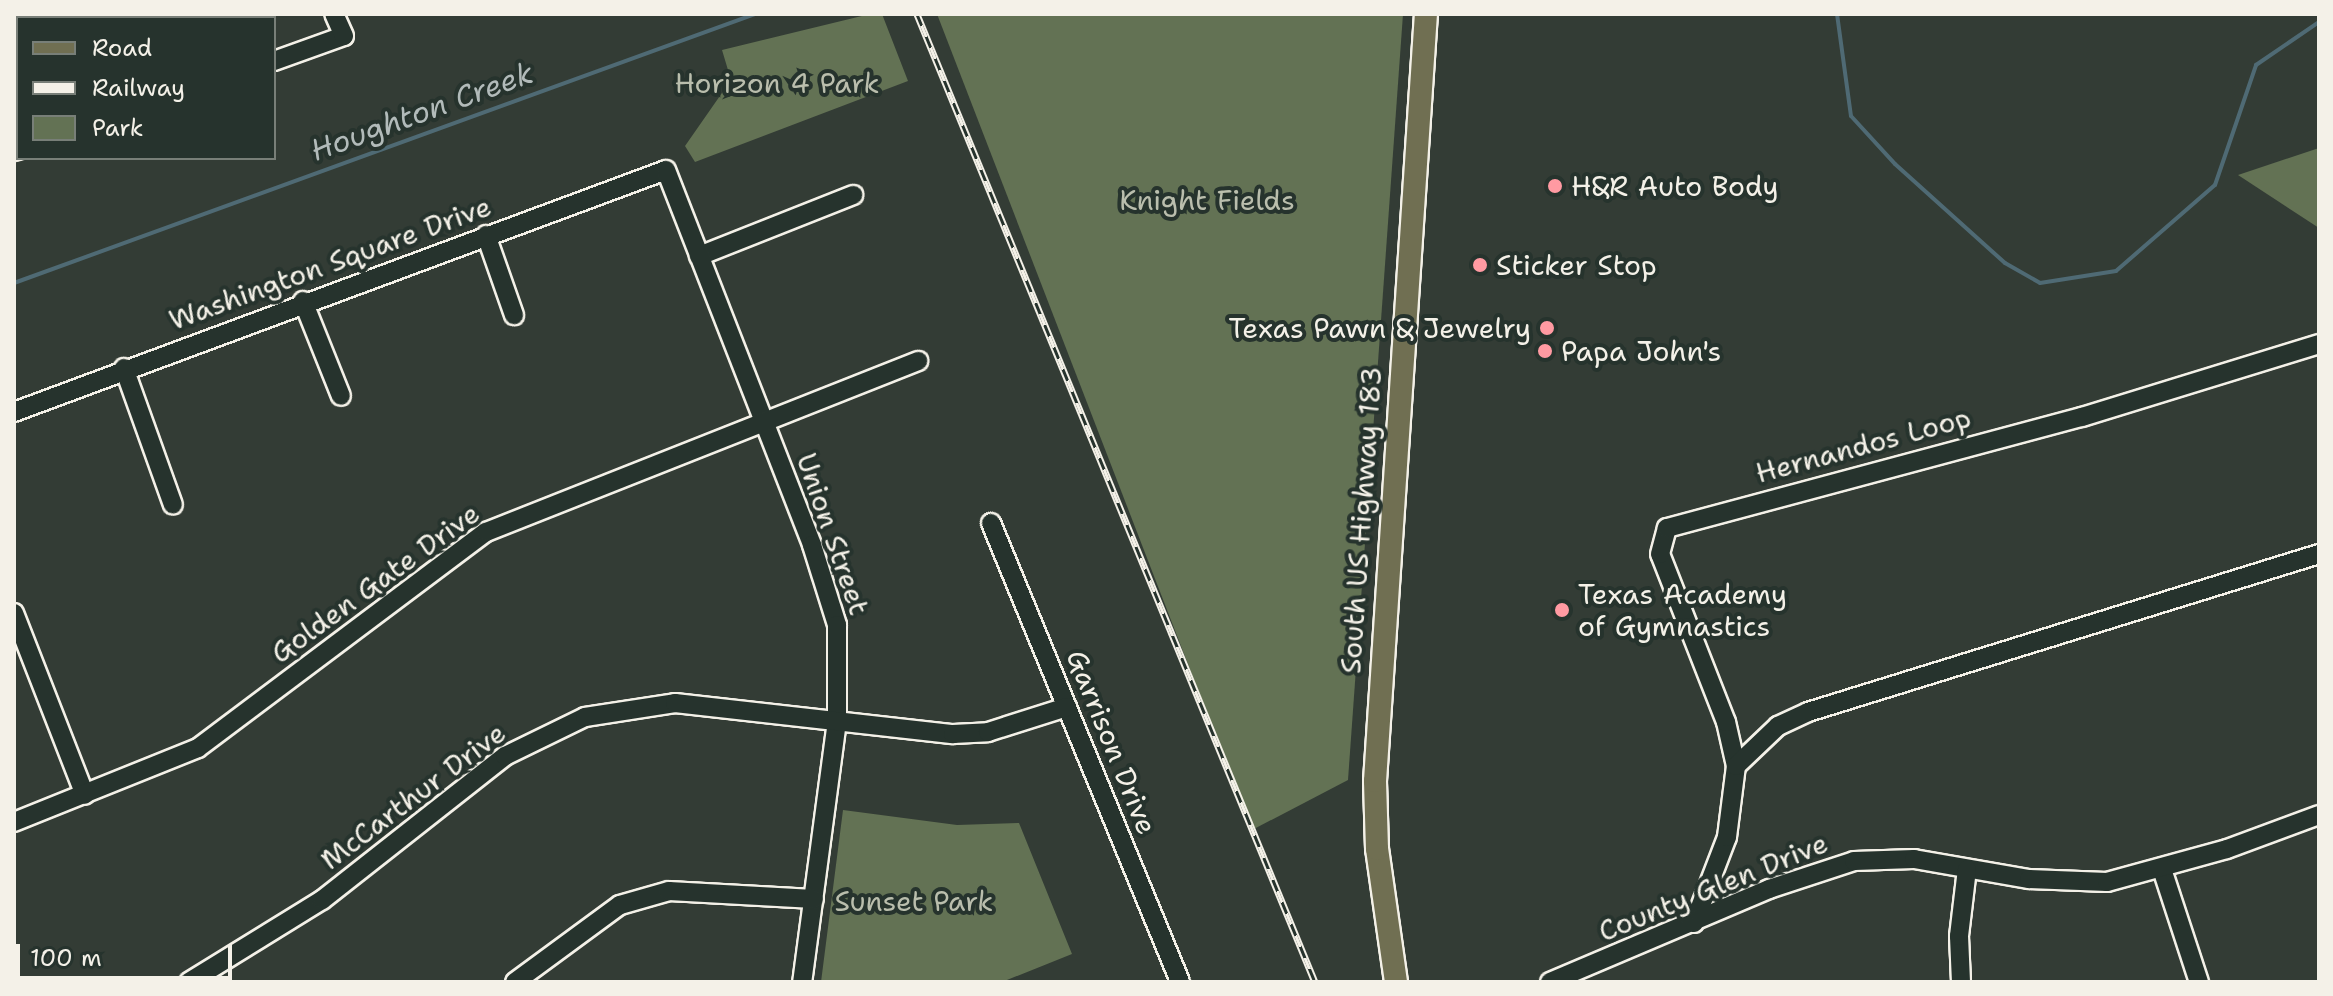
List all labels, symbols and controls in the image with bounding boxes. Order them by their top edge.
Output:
legend [16,16,276,160]
text: Road [92,32,152,64]
water label: Houghton Creek [306,55,538,169]
park label: Horizon 4 Park [674,66,880,100]
text: Railway [92,72,185,104]
text: Park [92,112,144,144]
place label: H&R Auto Body [1571,169,1779,203]
marker: H&R Auto Body [1546,177,1564,195]
park label: Knight Fields [1119,183,1295,217]
street label: Washington Square Drive [164,189,496,337]
place label: Sticker Stop [1496,248,1657,282]
marker: Sticker Stop [1471,256,1489,274]
place label: Texas Pawn & Jewelry [1228,311,1531,345]
marker: Texas Pawn & Jewelry [1538,319,1556,337]
place label: Papa John's [1561,334,1721,368]
marker: Papa John's [1536,342,1554,360]
street label: South US Highway 183 [1334,365,1388,675]
street label: Hernandos Loop [1752,400,1974,490]
street label: Union Street [790,449,876,619]
street label: Golden Gate Drive [264,496,486,670]
place label: Texas Academy of Gymnastics [1578,577,1787,643]
marker: Texas Academy of Gymnastics [1553,601,1571,619]
street label: Garrison Drive [1060,645,1164,839]
street label: McCarthur Drive [314,716,512,876]
street label: County Glen Drive [1594,826,1832,948]
park label: Sunset Park [835,884,993,918]
scale bar [20,928,236,978]
text: 100 m [30,942,102,974]

